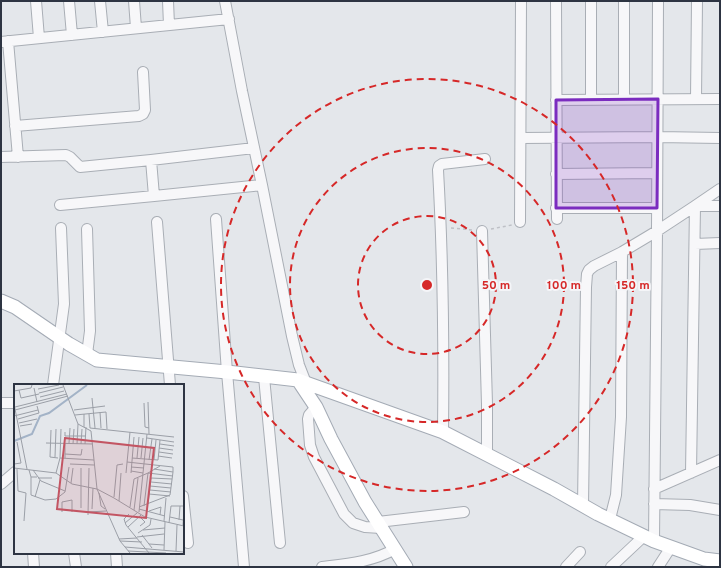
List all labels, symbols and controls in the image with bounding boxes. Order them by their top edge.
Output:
centre of rings [420,278,434,292]
text: 50 m [482,278,510,294]
text: 100 m [547,278,581,294]
text: 150 m [616,278,650,294]
inset map [14,384,184,554]

